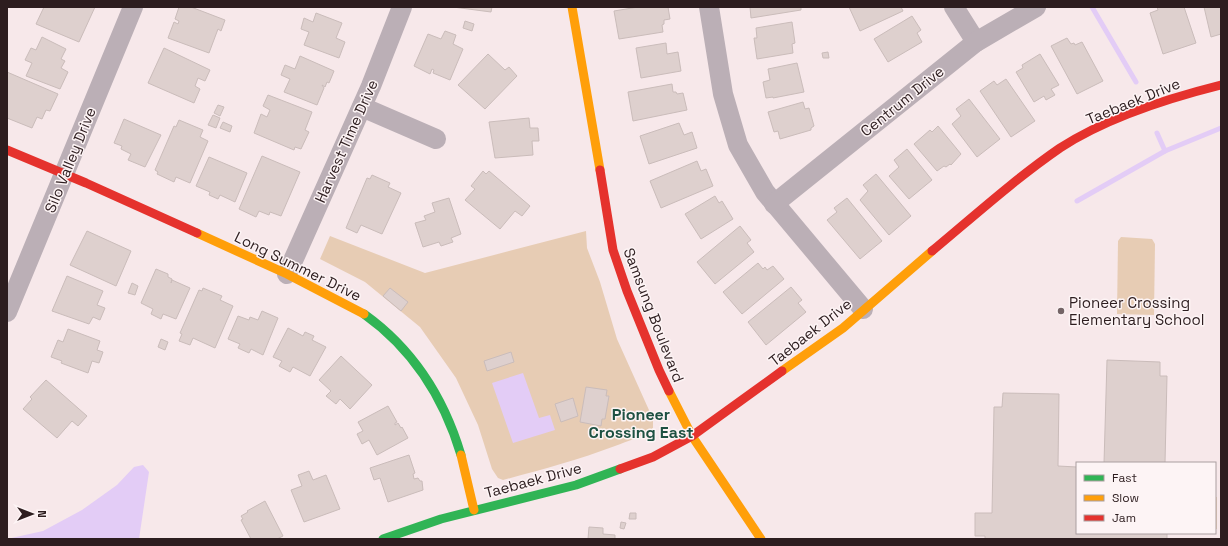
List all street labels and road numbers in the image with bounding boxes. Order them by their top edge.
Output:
street label: Centrum Drive [856,61,948,140]
street label: Taebaek Drive [1083,73,1183,128]
street label: Harvest Time Drive [310,76,382,206]
street label: Silo Valley Drive [40,104,100,216]
street label: Long Summer Drive [232,227,365,305]
street label: Samsung Boulevard [620,245,688,385]
street label: Taebaek Drive [765,294,855,370]
street label: Taebaek Drive [482,458,584,502]

